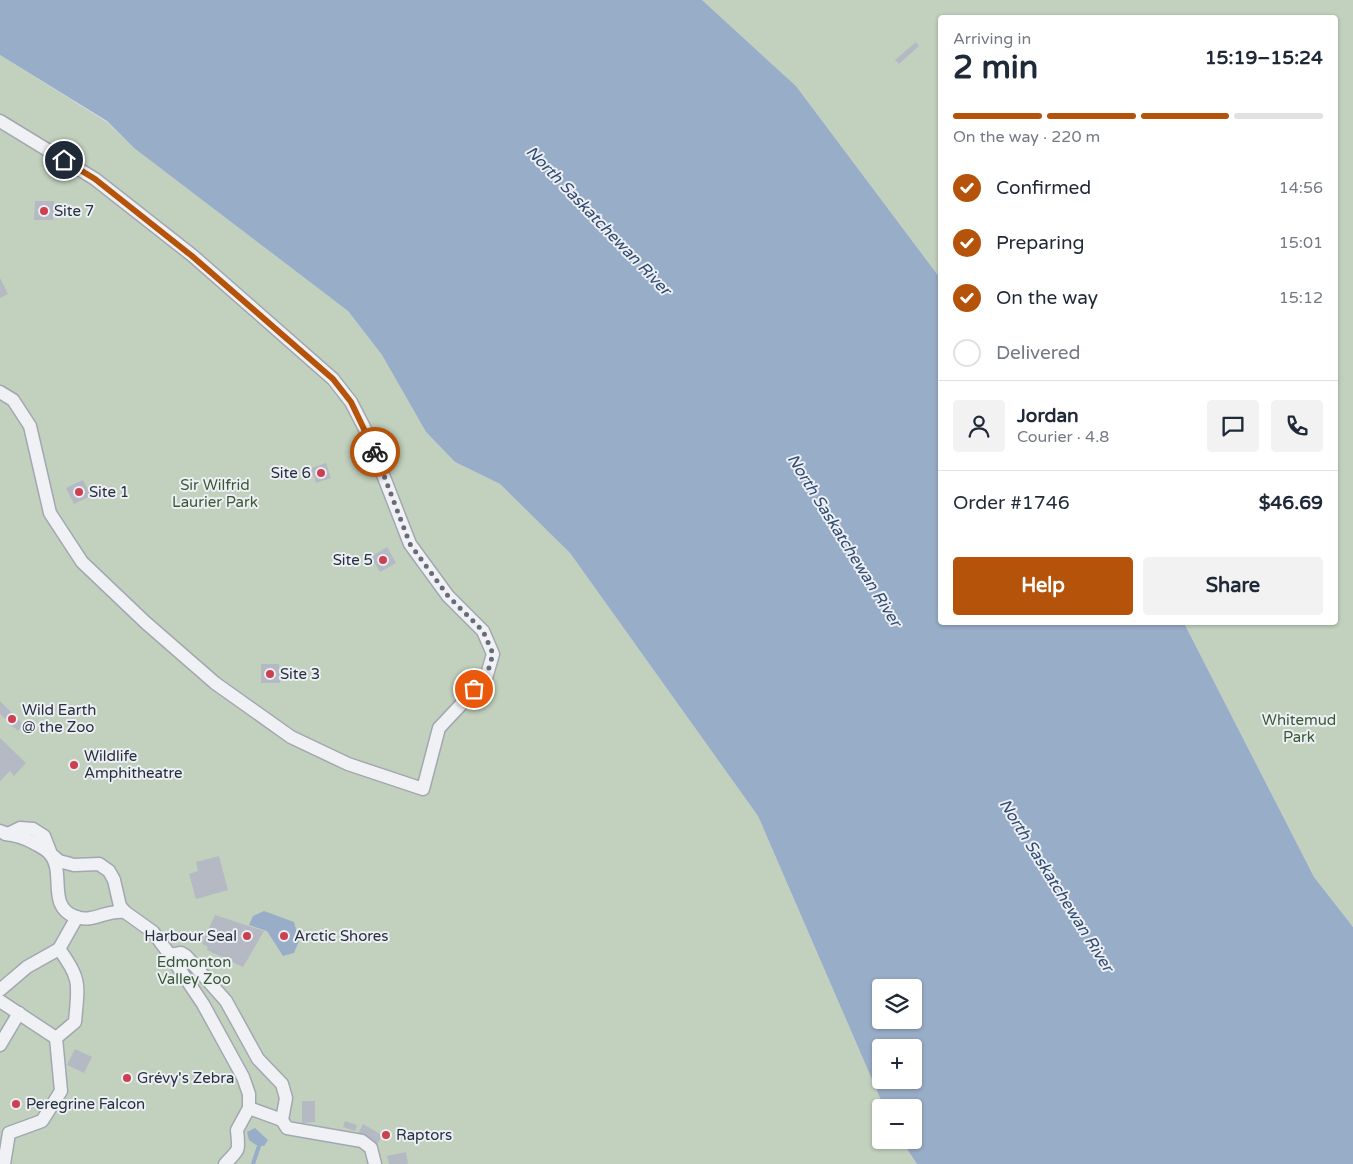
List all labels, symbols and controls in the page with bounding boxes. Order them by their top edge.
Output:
text: Arriving in [953,29,1031,49]
text: 15:19–15:24 [1205,47,1323,69]
text: 2 min [953,49,1038,87]
text: On the way · 220 m [953,127,1100,147]
pin [43,139,85,181]
water label: North Saskatchewan River [522,142,676,301]
icon: home [50,146,78,174]
icon: check [953,174,981,202]
text: Confirmed [996,177,1091,199]
text: 14:56 [1279,178,1323,198]
place label: Site 7 [54,202,94,220]
marker: Site 7 [38,205,50,217]
icon: check [953,229,981,257]
text: Preparing [996,232,1085,254]
text: 15:01 [1279,233,1323,253]
icon: check [953,284,981,312]
text: On the way [996,287,1098,309]
text: 15:12 [1279,288,1323,308]
text: Delivered [996,342,1081,364]
button: person [953,400,1005,452]
button: chat [1207,400,1259,452]
button: phone [1271,400,1323,452]
text: Jordan [1017,405,1079,427]
courier [350,427,400,477]
text: Courier · 4.8 [1017,427,1109,447]
icon: bike [361,438,389,466]
water label: North Saskatchewan River [783,450,907,632]
place label: Site 6 [271,464,311,482]
marker: Site 6 [315,467,327,479]
park label: Sir Wilfrid Laurier Park [172,476,258,511]
place label: Site 1 [89,483,129,501]
marker: Site 1 [73,486,85,498]
text: Order #1746 [953,492,1070,514]
text: $46.69 [1259,492,1323,514]
place label: Site 5 [333,551,373,569]
marker: Site 5 [377,554,389,566]
button: Help [953,557,1133,615]
button: Share [1143,557,1323,615]
place label: Site 3 [280,665,320,683]
marker: Site 3 [264,668,276,680]
pin [453,668,495,710]
icon: bag [460,675,488,703]
place label: Wild Earth @ the Zoo [22,701,96,736]
park label: Whitemud Park [1262,711,1336,746]
marker: Wild Earth @ the Zoo [6,713,18,725]
place label: Wildlife Amphitheatre [84,747,183,782]
marker: Wildlife Amphitheatre [68,759,80,771]
water label: North Saskatchewan River [995,795,1119,977]
place label: Harbour Seal [144,927,237,945]
place label: Arctic Shores [294,927,389,945]
marker: Harbour Seal [241,930,253,942]
marker: Arctic Shores [278,930,290,942]
park label: Edmonton Valley Zoo [157,953,231,988]
map controls [872,979,922,1149]
button: layers [872,979,922,1029]
button: + [872,1039,922,1089]
place label: Grévy's Zebra [137,1069,234,1087]
marker: Grévy's Zebra [121,1072,133,1084]
place label: Peregrine Falcon [26,1095,145,1113]
marker: Peregrine Falcon [10,1098,22,1110]
button: − [872,1099,922,1149]
place label: Raptors [396,1126,452,1144]
marker: Raptors [380,1129,392,1141]

